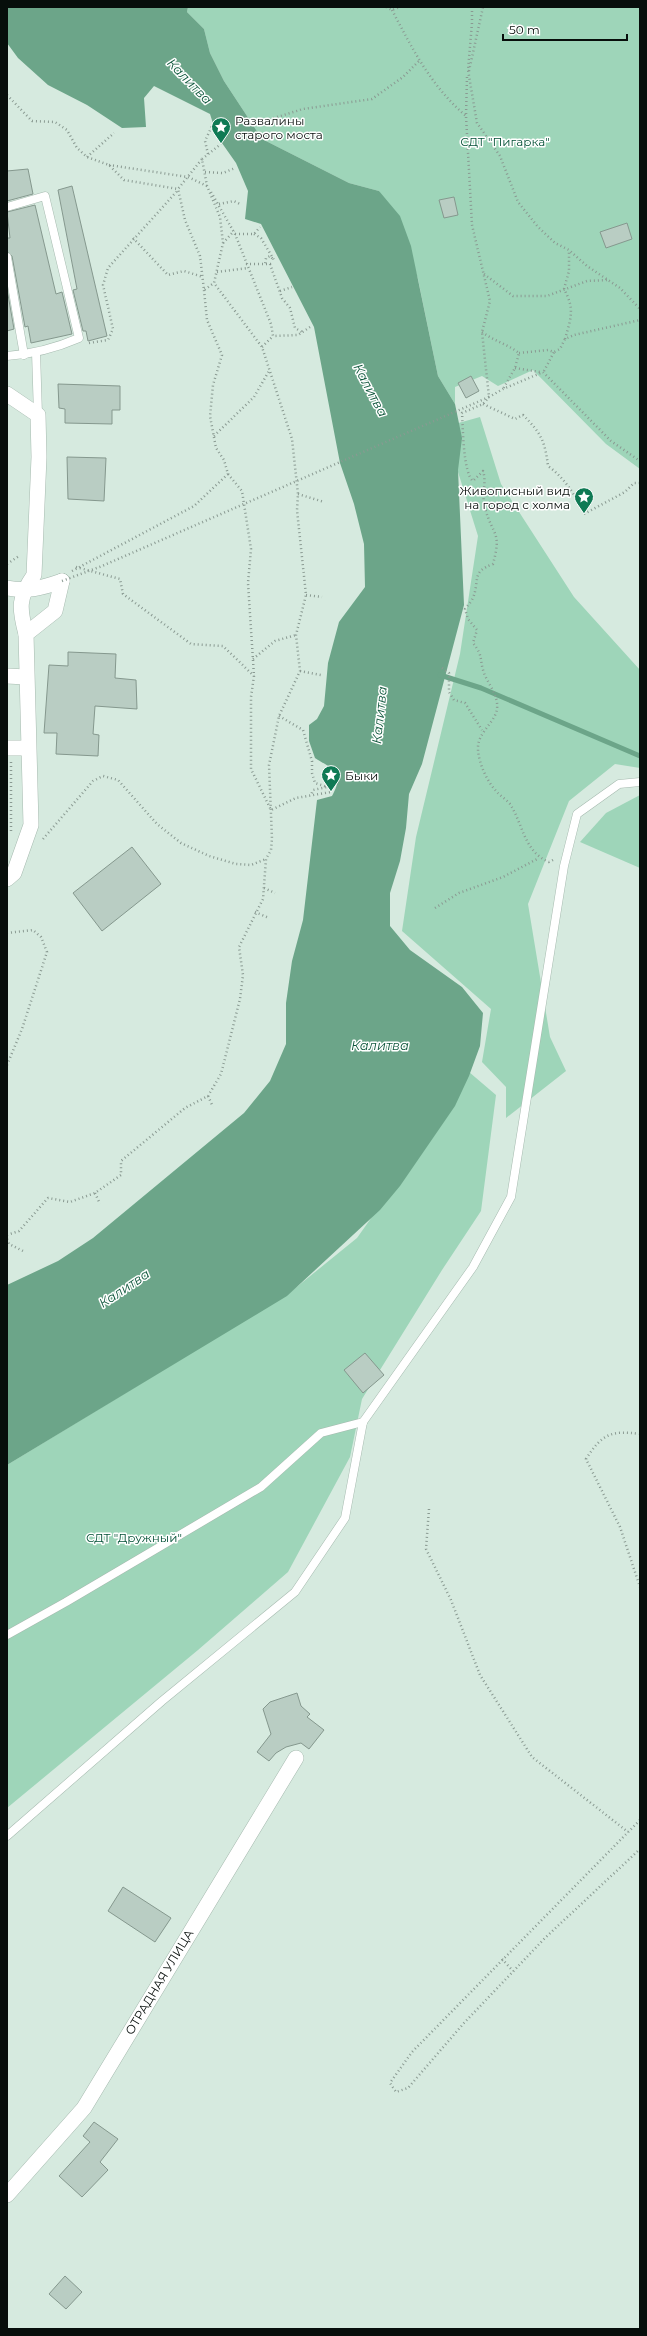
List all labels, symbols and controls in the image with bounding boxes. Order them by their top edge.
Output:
scale bar [503,16,627,42]
text: 50 m [509,22,540,37]
water label: Калитва [164,55,216,107]
place label: Развалины старого моста [235,113,323,142]
place icon: Развалины старого моста [210,116,232,144]
park label: СДТ "Пигарка" [460,134,550,149]
water label: Калитва [350,361,392,419]
place label: Живописный вид на город с холма [459,483,570,512]
place icon: Живописный вид на город с холма [573,486,595,514]
water label: Калитва [368,685,390,745]
place icon: Быки [320,764,342,792]
place label: Быки [345,768,378,783]
water label: Калитва [351,1037,409,1053]
water label: Калитва [96,1265,152,1311]
park label: СДТ "Дружный" [86,1530,182,1545]
street label: ОТРАДНАЯ УЛИЦА [122,1927,196,2037]

